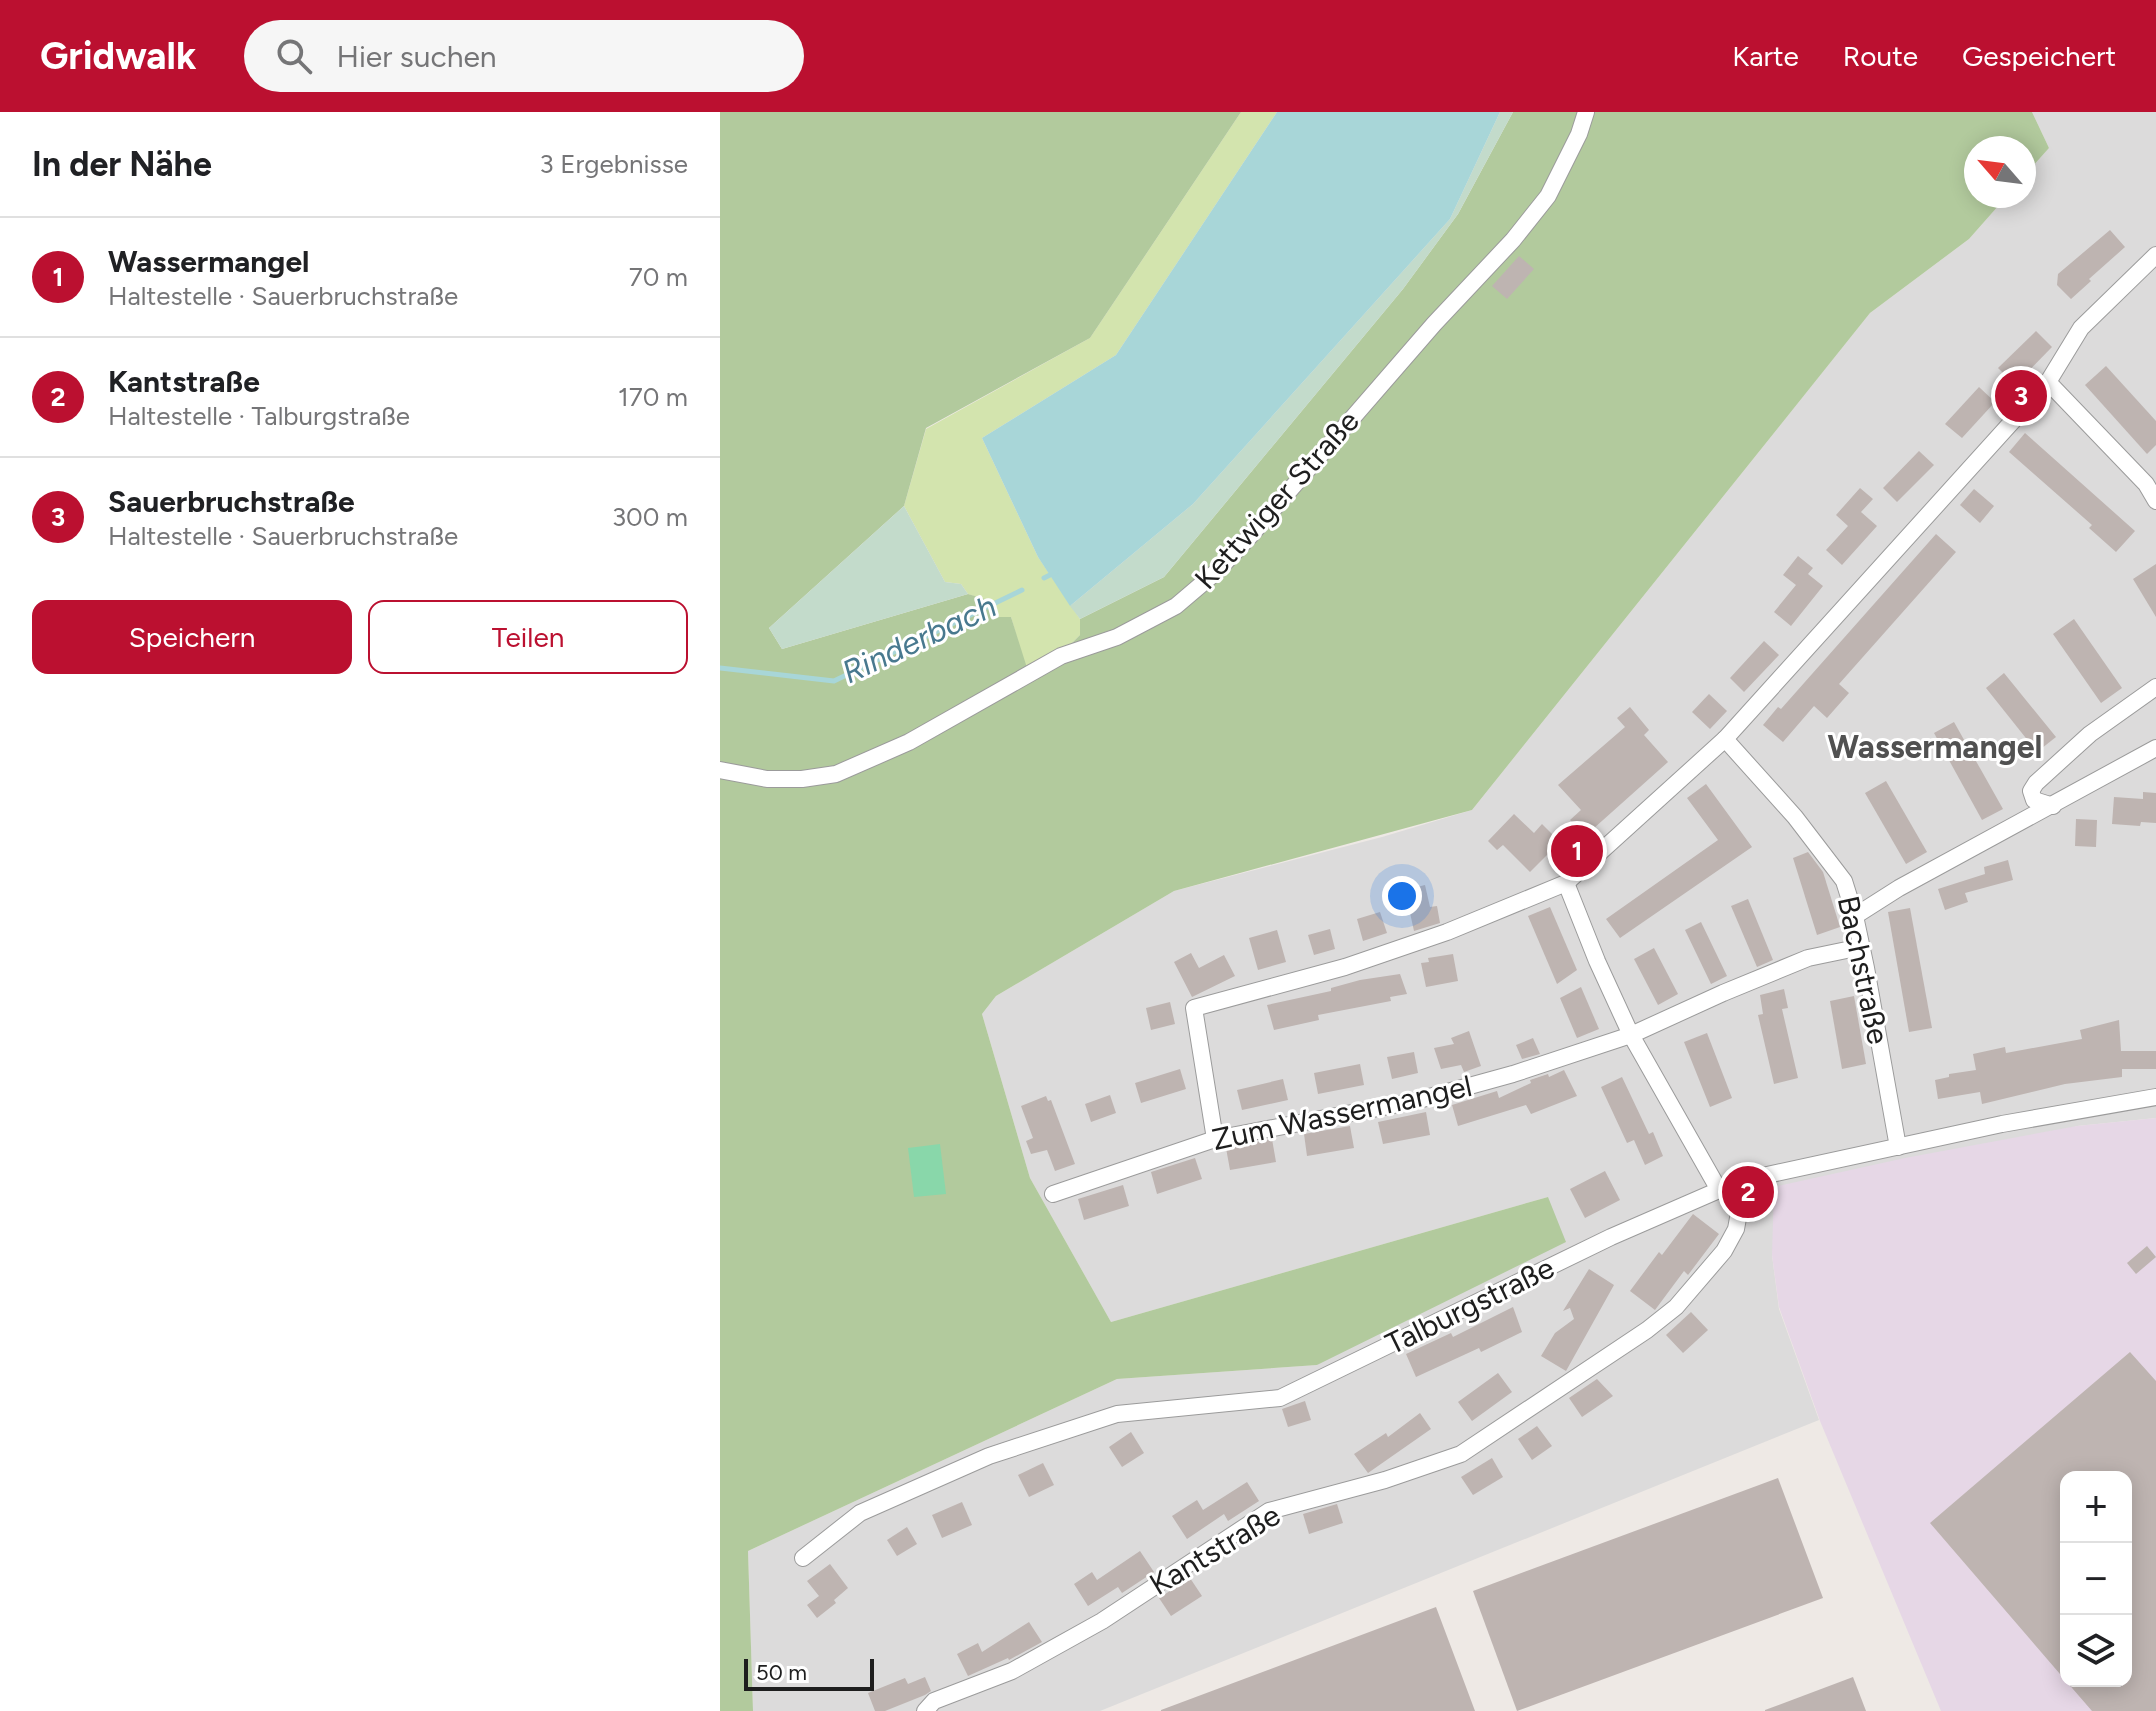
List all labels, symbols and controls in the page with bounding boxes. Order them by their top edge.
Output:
search box [244,20,804,92]
text: Gridwalk [40,33,196,79]
icon: search [272,34,316,78]
text: Hier suchen [336,38,497,75]
text: Karte [1732,39,1799,73]
text: Route [1843,39,1918,73]
text: Gespeichert [1962,39,2116,73]
north arrow [1964,136,2036,208]
text: In der Nähe [32,144,212,185]
text: 3 Ergebnisse [540,148,688,180]
text: Wassermangel [108,243,309,280]
text: 1 [53,261,63,293]
text: 70 m [629,261,688,293]
text: Haltestelle · Sauerbruchstraße [108,280,458,312]
text: Kantstraße [108,363,260,400]
pin: 3 [1995,366,2047,426]
text: 2 [50,381,66,413]
text: 170 m [618,381,688,413]
text: Haltestelle · Talburgstraße [108,400,410,432]
street label: Kettwiger Straße [1187,403,1367,597]
text: Sauerbruchstraße [108,483,355,520]
text: 3 [51,501,65,533]
text: 300 m [612,501,688,533]
text: Haltestelle · Sauerbruchstraße [108,520,458,552]
water label: Rinderbach [836,587,1002,691]
button: Speichern [32,600,352,674]
button: Teilen [368,600,688,674]
district label: Wassermangel [1828,728,2042,766]
pin: 1 [1551,821,1603,881]
your location [1382,876,1422,916]
street label: Bachstraße [1830,892,1897,1047]
street label: Zum Wassermangel [1209,1067,1475,1158]
pin: 2 [1722,1162,1774,1222]
street label: Talburgstraße [1380,1249,1560,1362]
map controls [2060,1471,2132,1687]
button: + [2060,1471,2132,1543]
street label: Kantstraße [1143,1496,1287,1603]
button: − [2060,1543,2132,1615]
button: layers [2060,1615,2132,1687]
scale bar [744,1655,874,1691]
text: 50 m [756,1659,807,1686]

